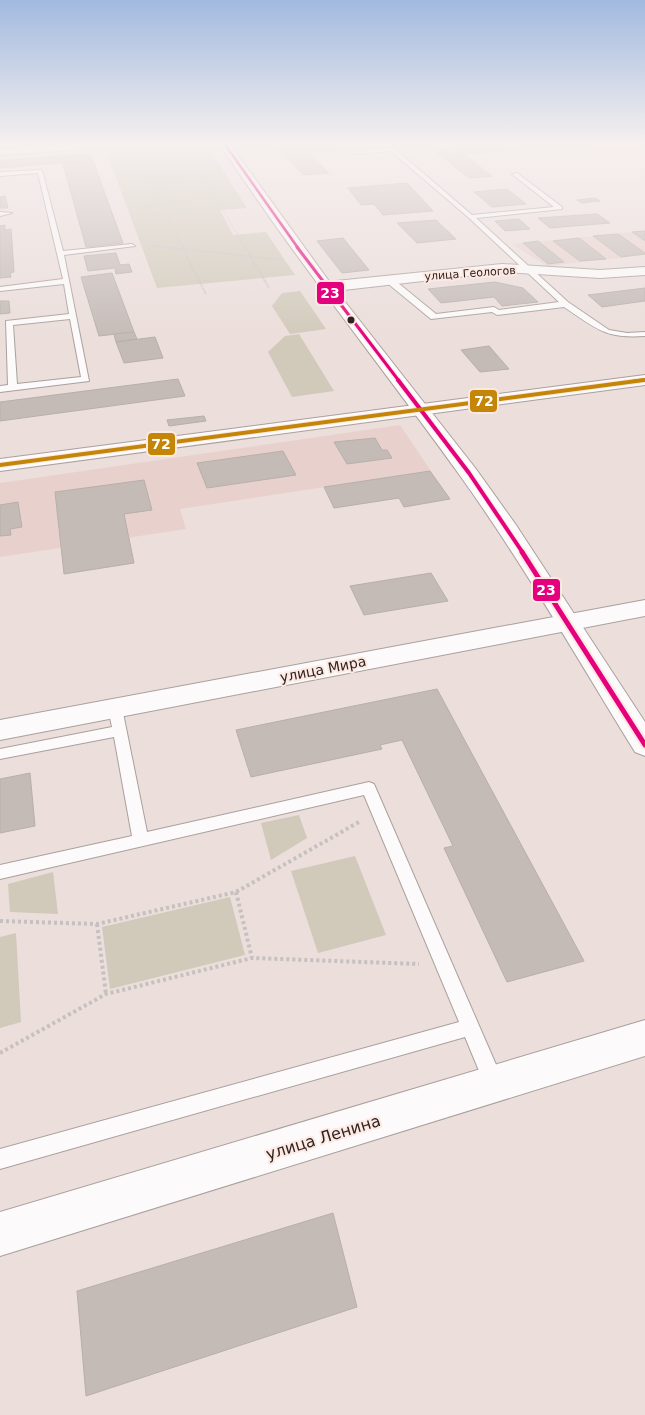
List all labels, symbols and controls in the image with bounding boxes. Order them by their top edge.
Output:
street label: улица Геологов [424,264,516,283]
line badge: 23 [316,281,345,305]
text: 23 [320,285,340,301]
unlabelled marker [346,315,356,325]
line badge: 72 [469,389,498,413]
text: 72 [474,393,494,409]
line badge: 72 [147,432,176,456]
text: 72 [151,436,171,452]
line badge: 23 [532,578,561,602]
text: 23 [536,582,556,598]
street label: улица Мира [279,653,367,685]
street label: улица Ленина [264,1111,383,1164]

